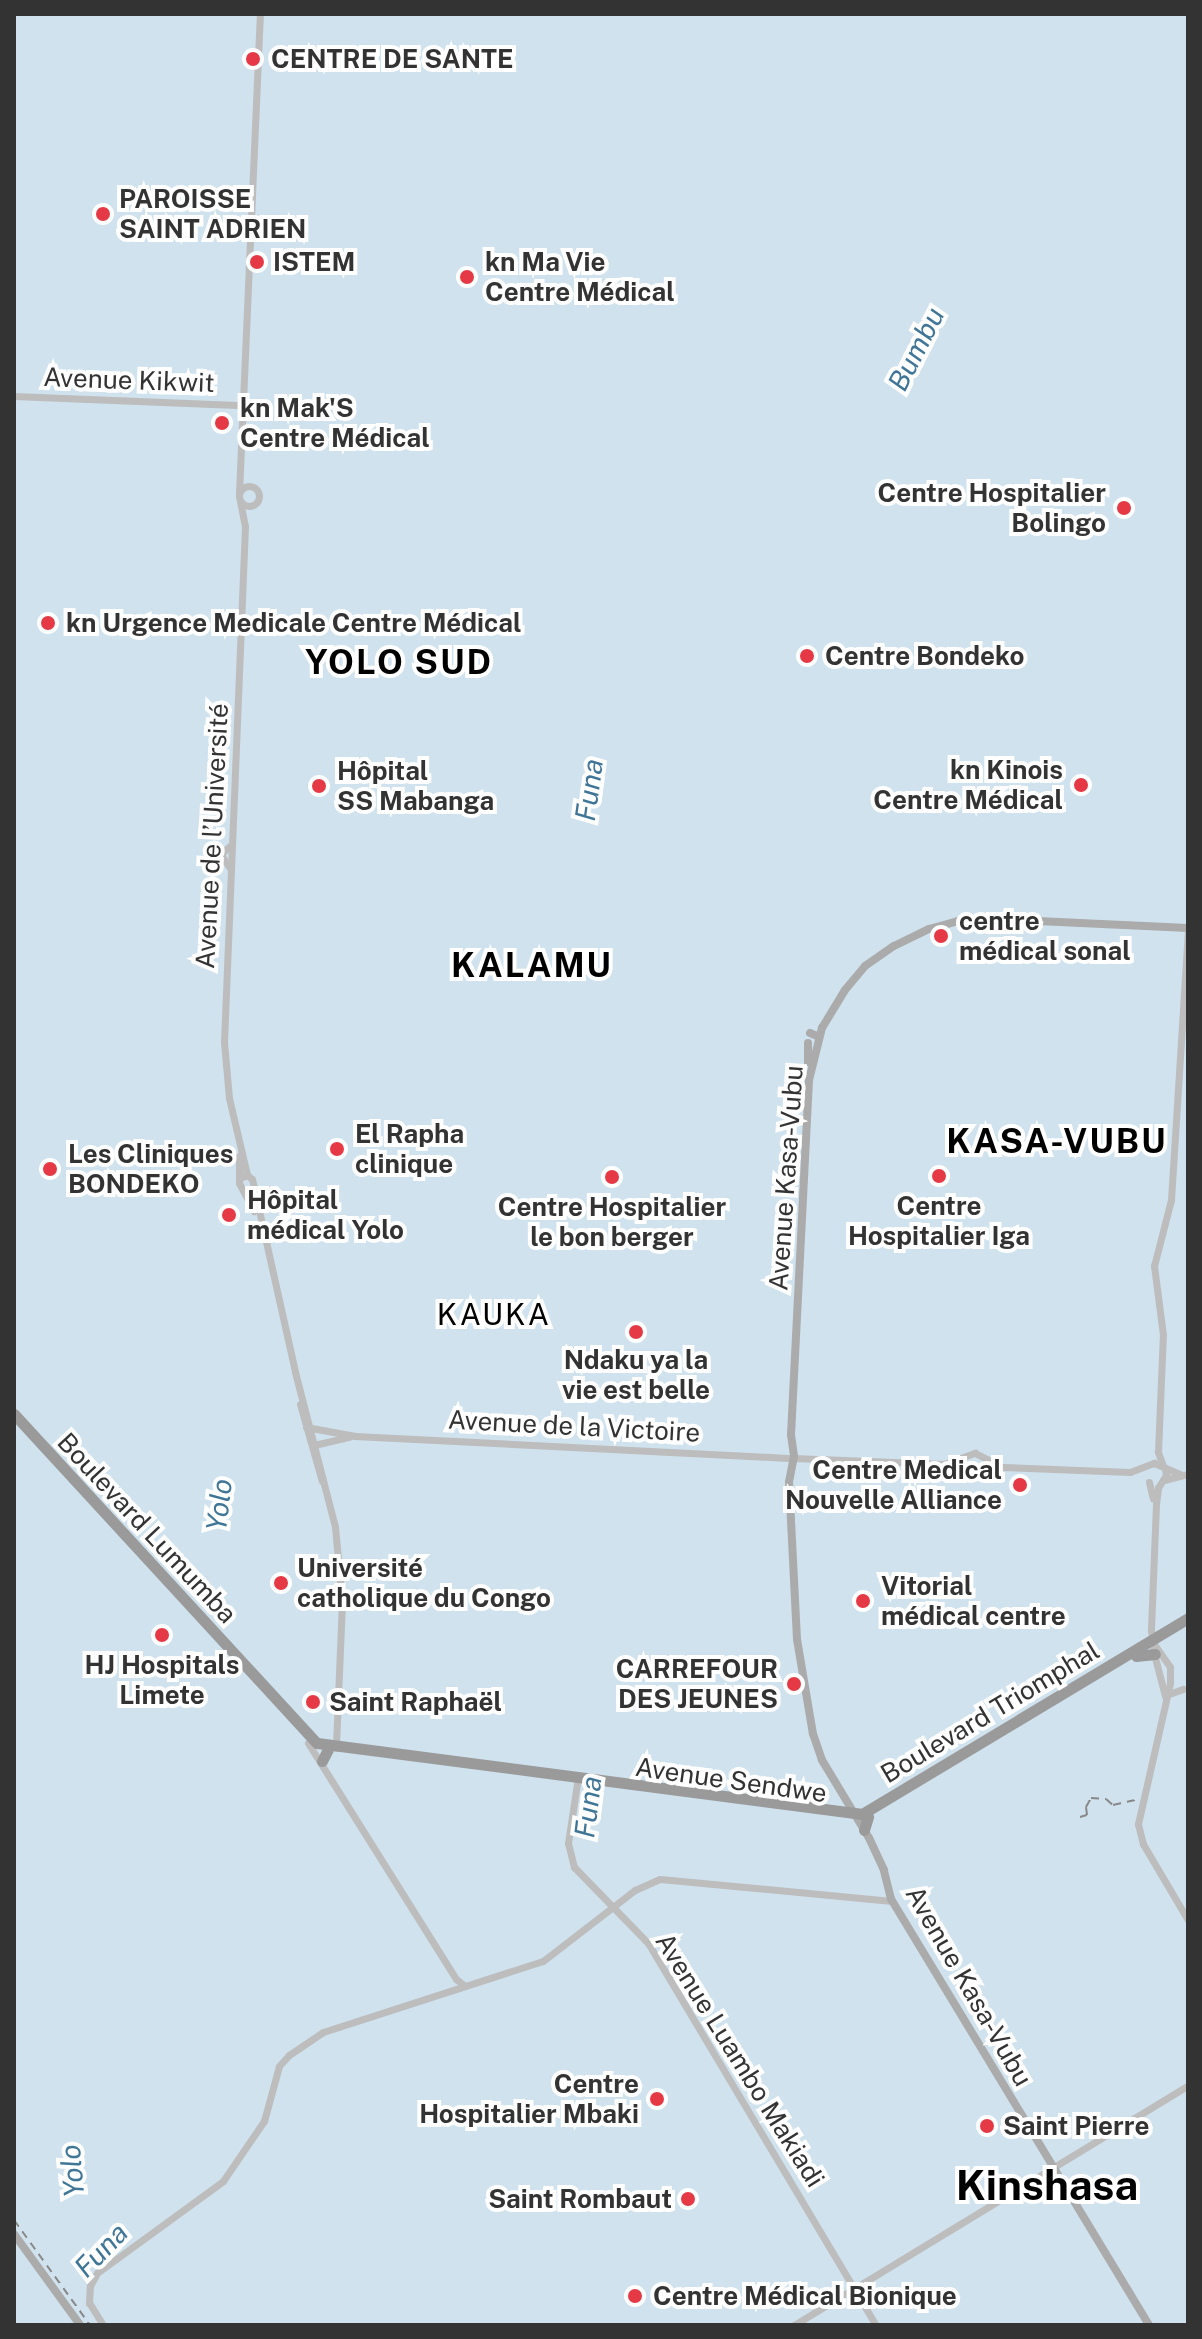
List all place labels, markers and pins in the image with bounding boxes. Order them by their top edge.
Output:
place label: CENTRE DE SANTE [271,43,514,75]
marker: CENTRE DE SANTE [242,48,264,70]
place label: PAROISSE SAINT ADRIEN [119,183,306,244]
marker: PAROISSE SAINT ADRIEN [94,205,112,223]
place label: ISTEM [273,246,355,278]
place label: kn Ma Vie Centre Médical [485,246,675,308]
marker: ISTEM [248,253,266,271]
marker: kn Ma Vie Centre Médical [456,266,478,288]
place label: kn Mak'S Centre Médical [240,392,430,454]
marker: kn Mak'S Centre Médical [211,412,233,434]
place label: Centre Hospitalier Bolingo [877,477,1106,538]
marker: Centre Hospitalier Bolingo [1113,497,1135,519]
place label: kn Urgence Medicale Centre Médical [66,607,522,639]
marker: kn Urgence Medicale Centre Médical [37,612,59,634]
place label: Centre Bondeko [825,640,1025,672]
marker: Centre Bondeko [796,645,818,667]
place label: kn Kinois Centre Médical [873,754,1063,816]
place label: Hôpital SS Mabanga [337,755,494,816]
marker: kn Kinois Centre Médical [1070,774,1092,796]
marker: Hôpital SS Mabanga [308,775,330,797]
place label: centre médical sonal [959,905,1131,966]
marker: centre médical sonal [930,925,952,947]
place label: El Rapha clinique [355,1118,464,1180]
place label: Les Cliniques BONDEKO [68,1138,234,1200]
marker: El Rapha clinique [326,1138,348,1160]
marker: Les Cliniques BONDEKO [39,1158,61,1180]
marker: Centre Hospitalier Iga [928,1165,950,1187]
marker: Centre Hospitalier le bon berger [601,1166,623,1188]
place label: Hôpital médical Yolo [247,1184,404,1246]
place label: Centre Hospitalier Iga [848,1190,1030,1252]
place label: Centre Hospitalier le bon berger [498,1191,726,1252]
marker: Hôpital médical Yolo [218,1204,240,1226]
marker: Ndaku ya la vie est belle [627,1323,645,1341]
place label: Ndaku ya la vie est belle [562,1344,710,1406]
place label: Centre Medical Nouvelle Alliance [785,1454,1002,1516]
marker: Centre Medical Nouvelle Alliance [1009,1474,1031,1496]
place label: Université catholique du Congo [297,1552,551,1614]
place label: Vitorial médical centre [881,1570,1066,1632]
marker: Université catholique du Congo [272,1574,290,1592]
marker: Vitorial médical centre [852,1590,874,1612]
marker: HJ Hospitals Limete [151,1624,173,1646]
place label: HJ Hospitals Limete [85,1649,239,1710]
place label: CARREFOUR DES JEUNES [616,1653,778,1714]
marker: CARREFOUR DES JEUNES [785,1675,803,1693]
place label: Saint Raphaël [329,1686,502,1718]
marker: Saint Raphaël [304,1693,322,1711]
place label: Centre Hospitalier Mbaki [419,2068,639,2130]
marker: Centre Hospitalier Mbaki [646,2088,668,2110]
place label: Saint Pierre [1003,2110,1149,2142]
marker: Saint Pierre [978,2117,996,2135]
place label: Saint Rombaut [488,2183,672,2215]
marker: Saint Rombaut [679,2190,697,2208]
place label: Centre Médical Bionique [653,2280,957,2312]
marker: Centre Médical Bionique [624,2285,646,2307]

